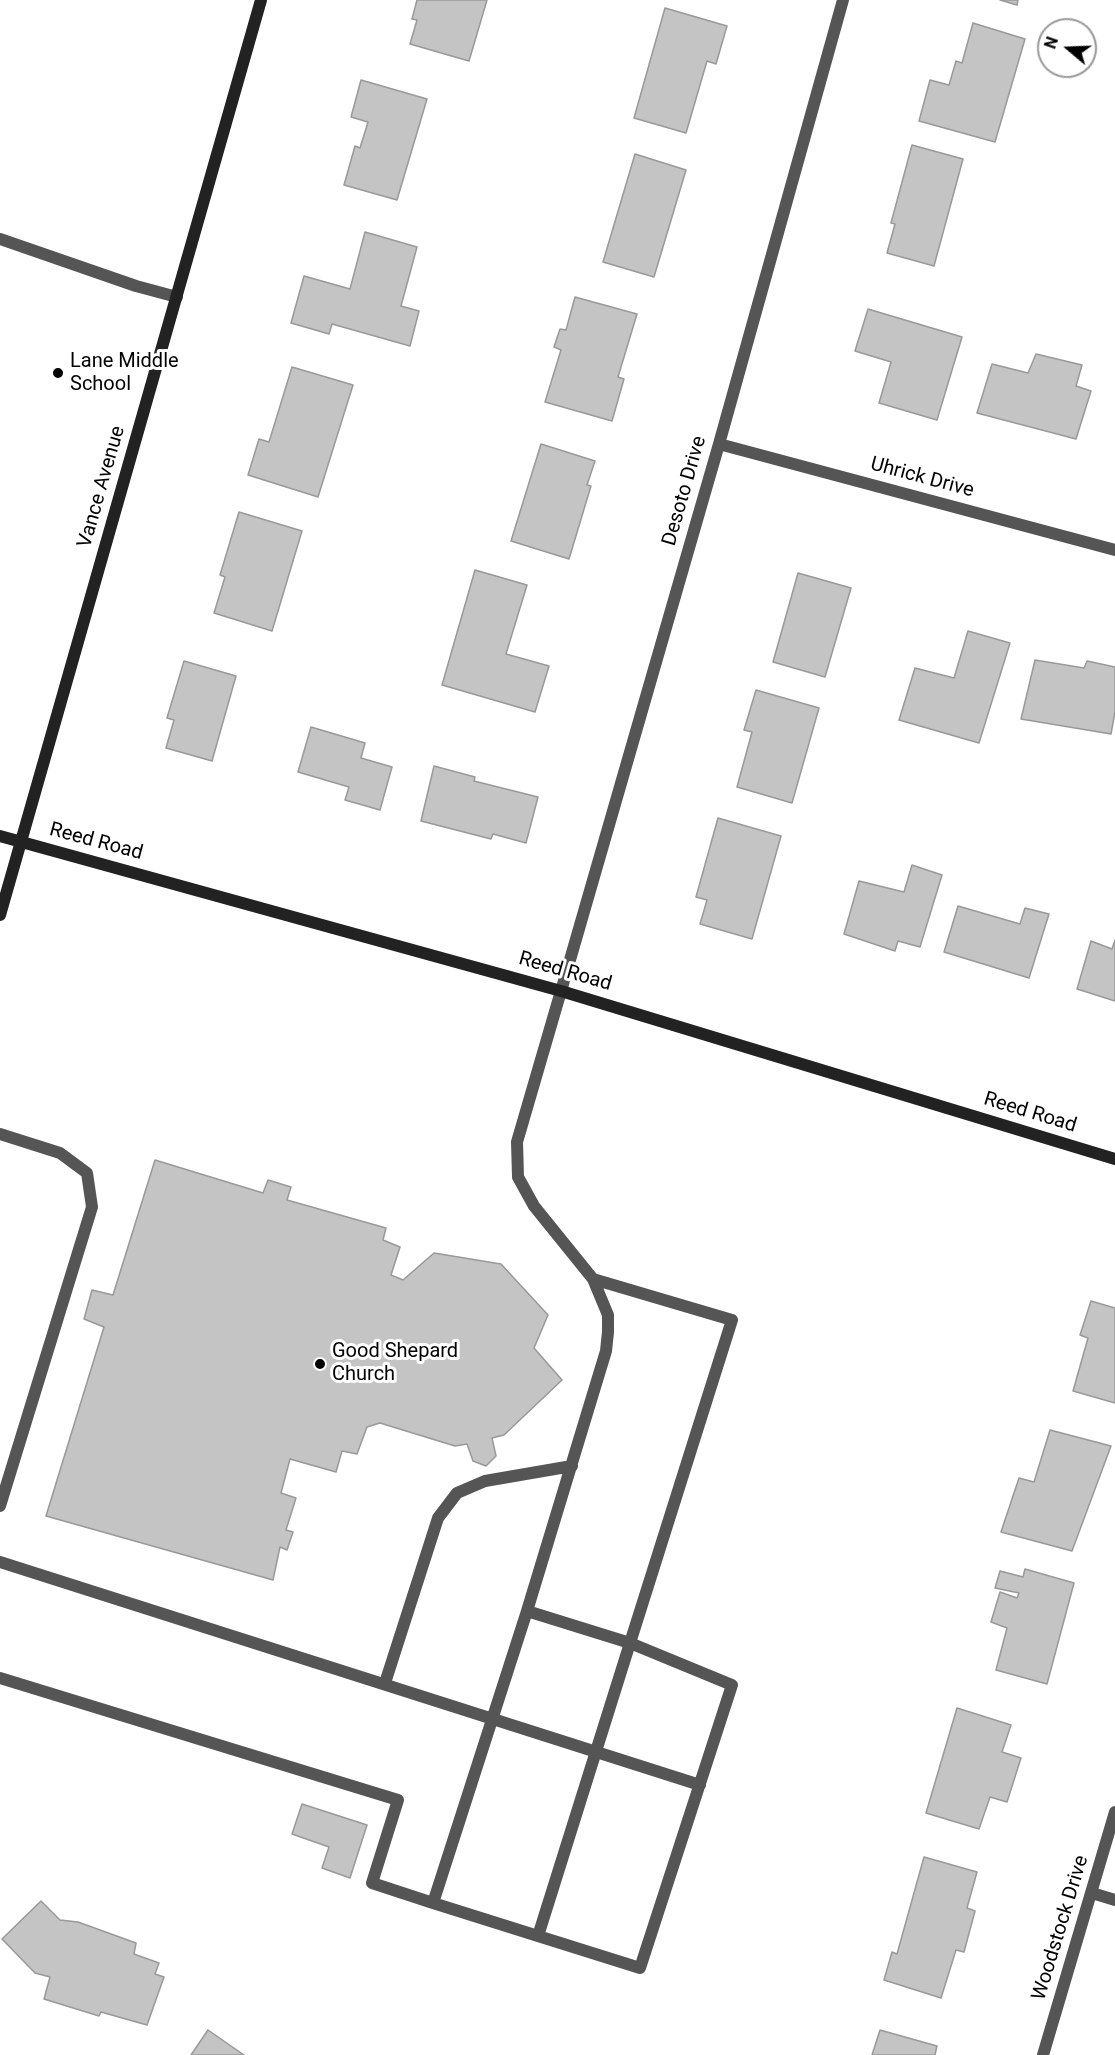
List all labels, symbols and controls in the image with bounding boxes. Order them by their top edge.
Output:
north arrow [1037,18,1097,78]
text: N [1041,34,1062,51]
place label: Lane Middle School [70,350,179,397]
marker: Lane Middle School [51,366,65,380]
street label: Vance Avenue [73,423,131,551]
street label: Desoto Drive [658,433,712,549]
street label: Uhrick Drive [868,453,976,503]
street label: Reed Road [47,818,145,866]
street label: Reed Road [516,947,614,997]
street label: Reed Road [981,1088,1079,1138]
place label: Good Shepard Church [332,1340,458,1387]
marker: Good Shepard Church [313,1357,327,1371]
street label: Woodstock Drive [1028,1853,1094,2003]

